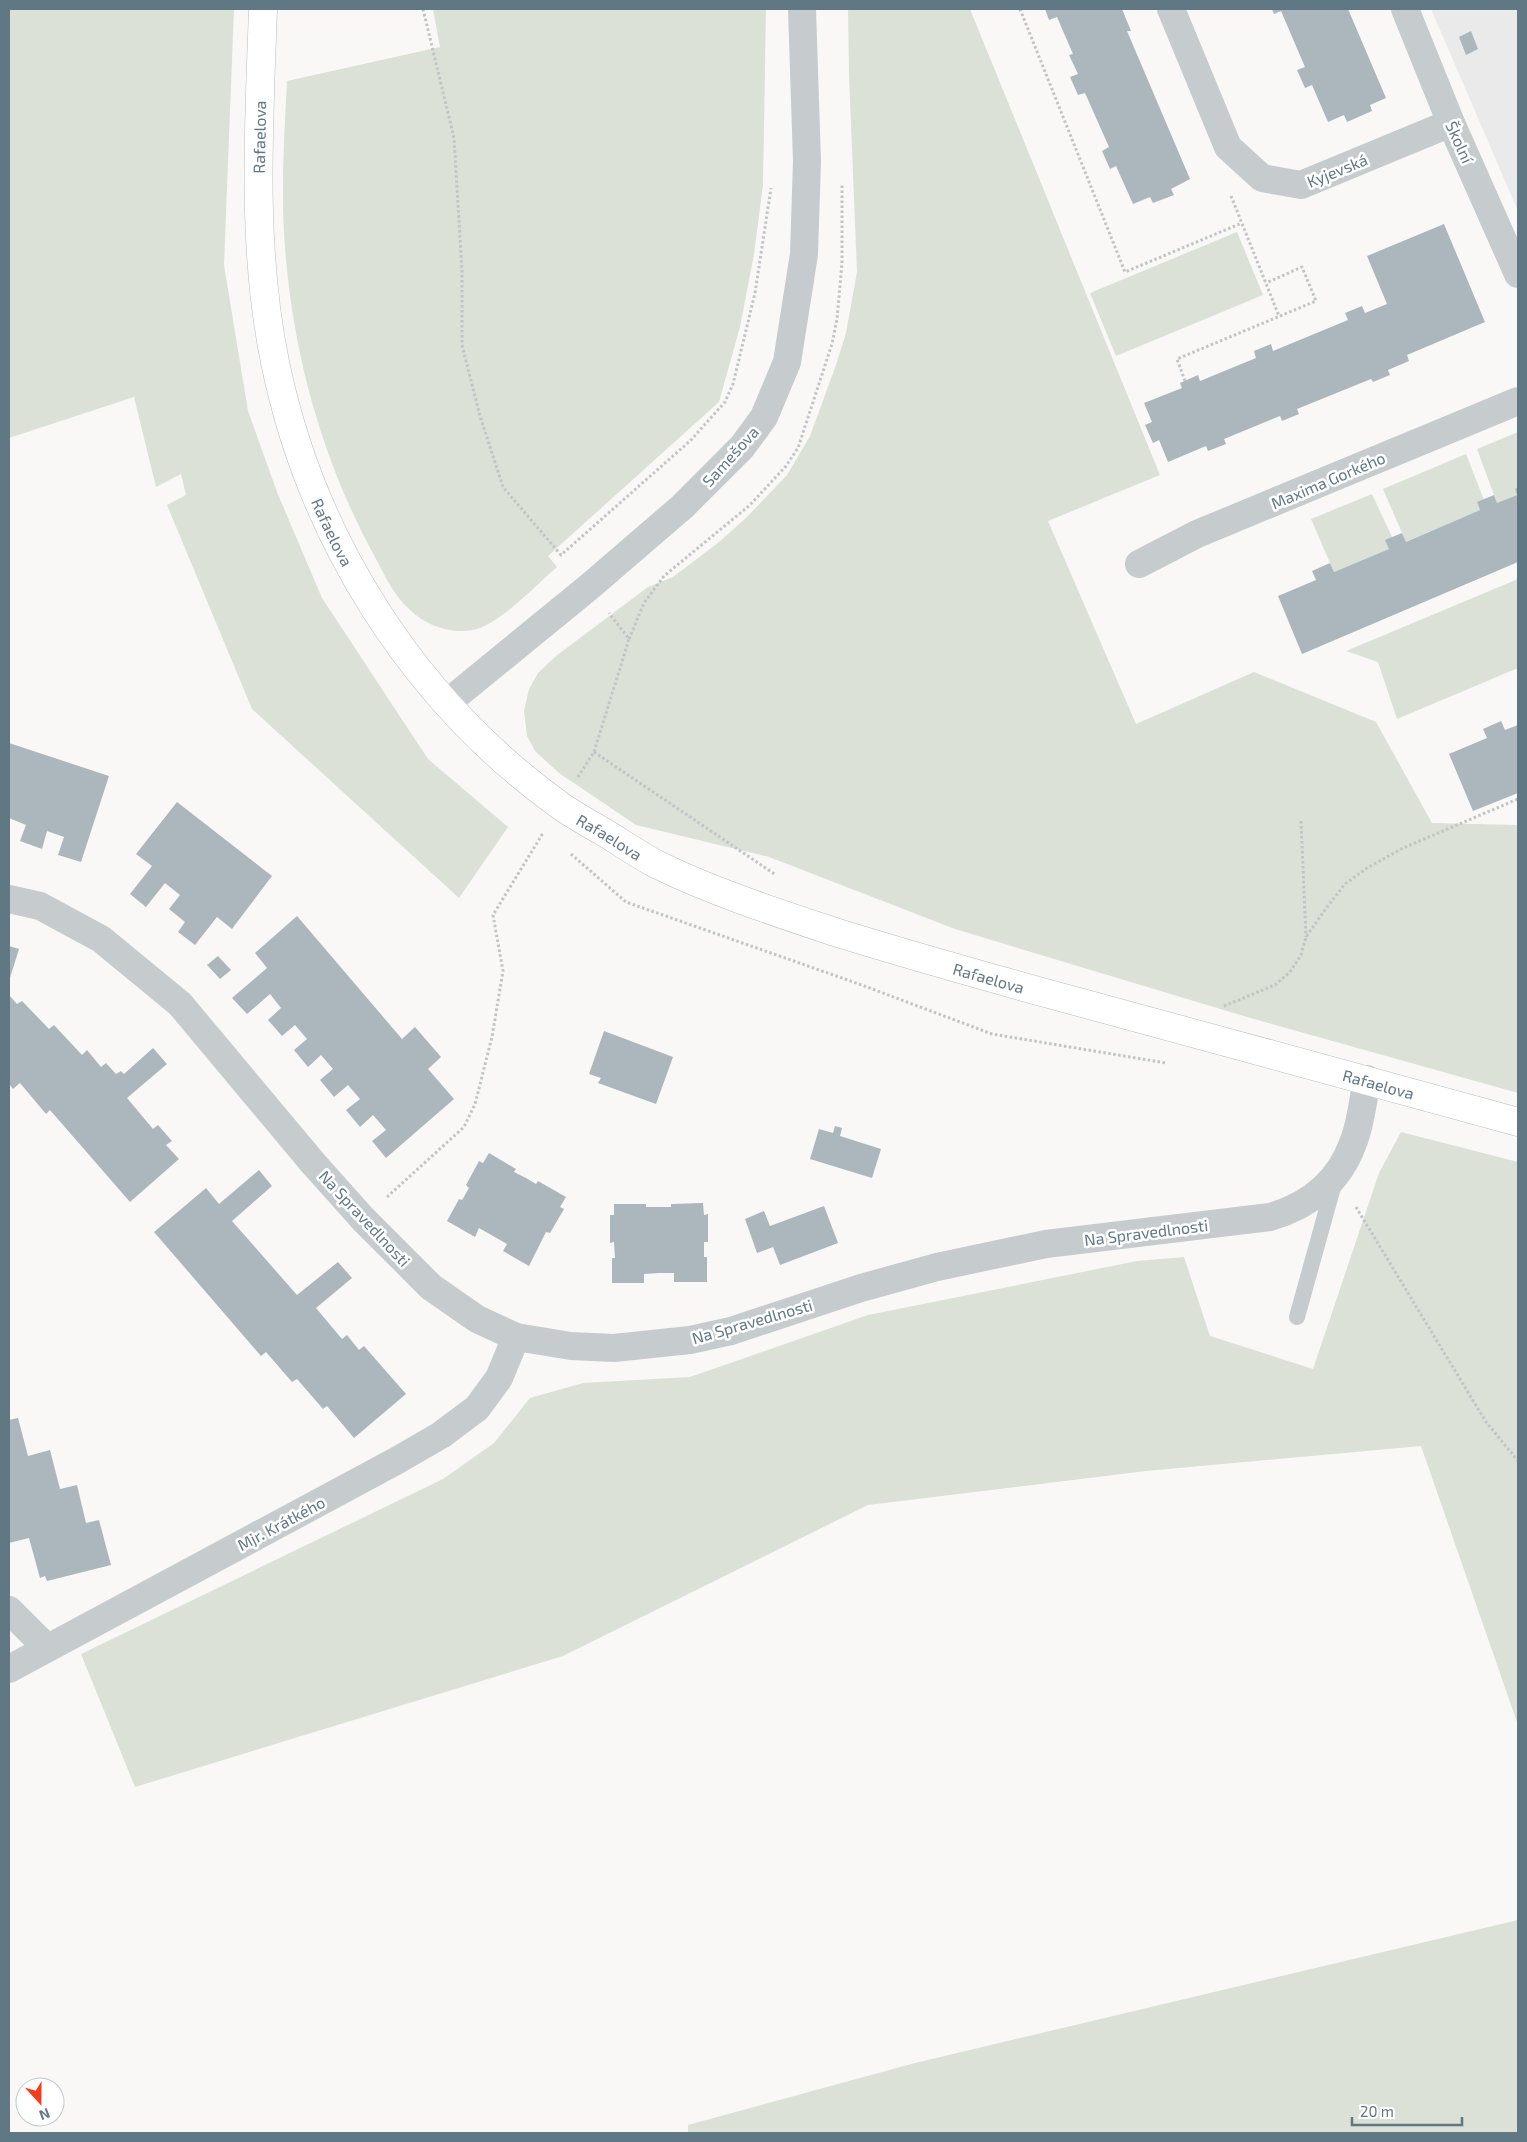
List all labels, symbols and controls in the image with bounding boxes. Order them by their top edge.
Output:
street label: Rafaelova [249,100,269,174]
street label: Školní [1442,118,1478,167]
street label: Kyjevská [1304,149,1370,192]
street label: Samešova [698,422,762,490]
street label: Maxima Gorkého [1268,447,1388,513]
street label: Rafaelova [309,495,357,569]
street label: Rafaelova [574,809,646,864]
street label: Rafaelova [951,958,1027,996]
street label: Rafaelova [1341,1065,1416,1102]
street label: Na Spravedlnosti [316,1166,414,1270]
street label: Na Spravedlnosti [1083,1215,1209,1249]
street label: Na Spravedlnosti [690,1295,814,1347]
street label: Mjr. Krátkého [234,1492,329,1555]
north arrow [15,2077,65,2127]
scale bar [1352,2094,1462,2126]
text: 20 m [1360,2102,1394,2120]
text: N [37,2105,53,2124]

